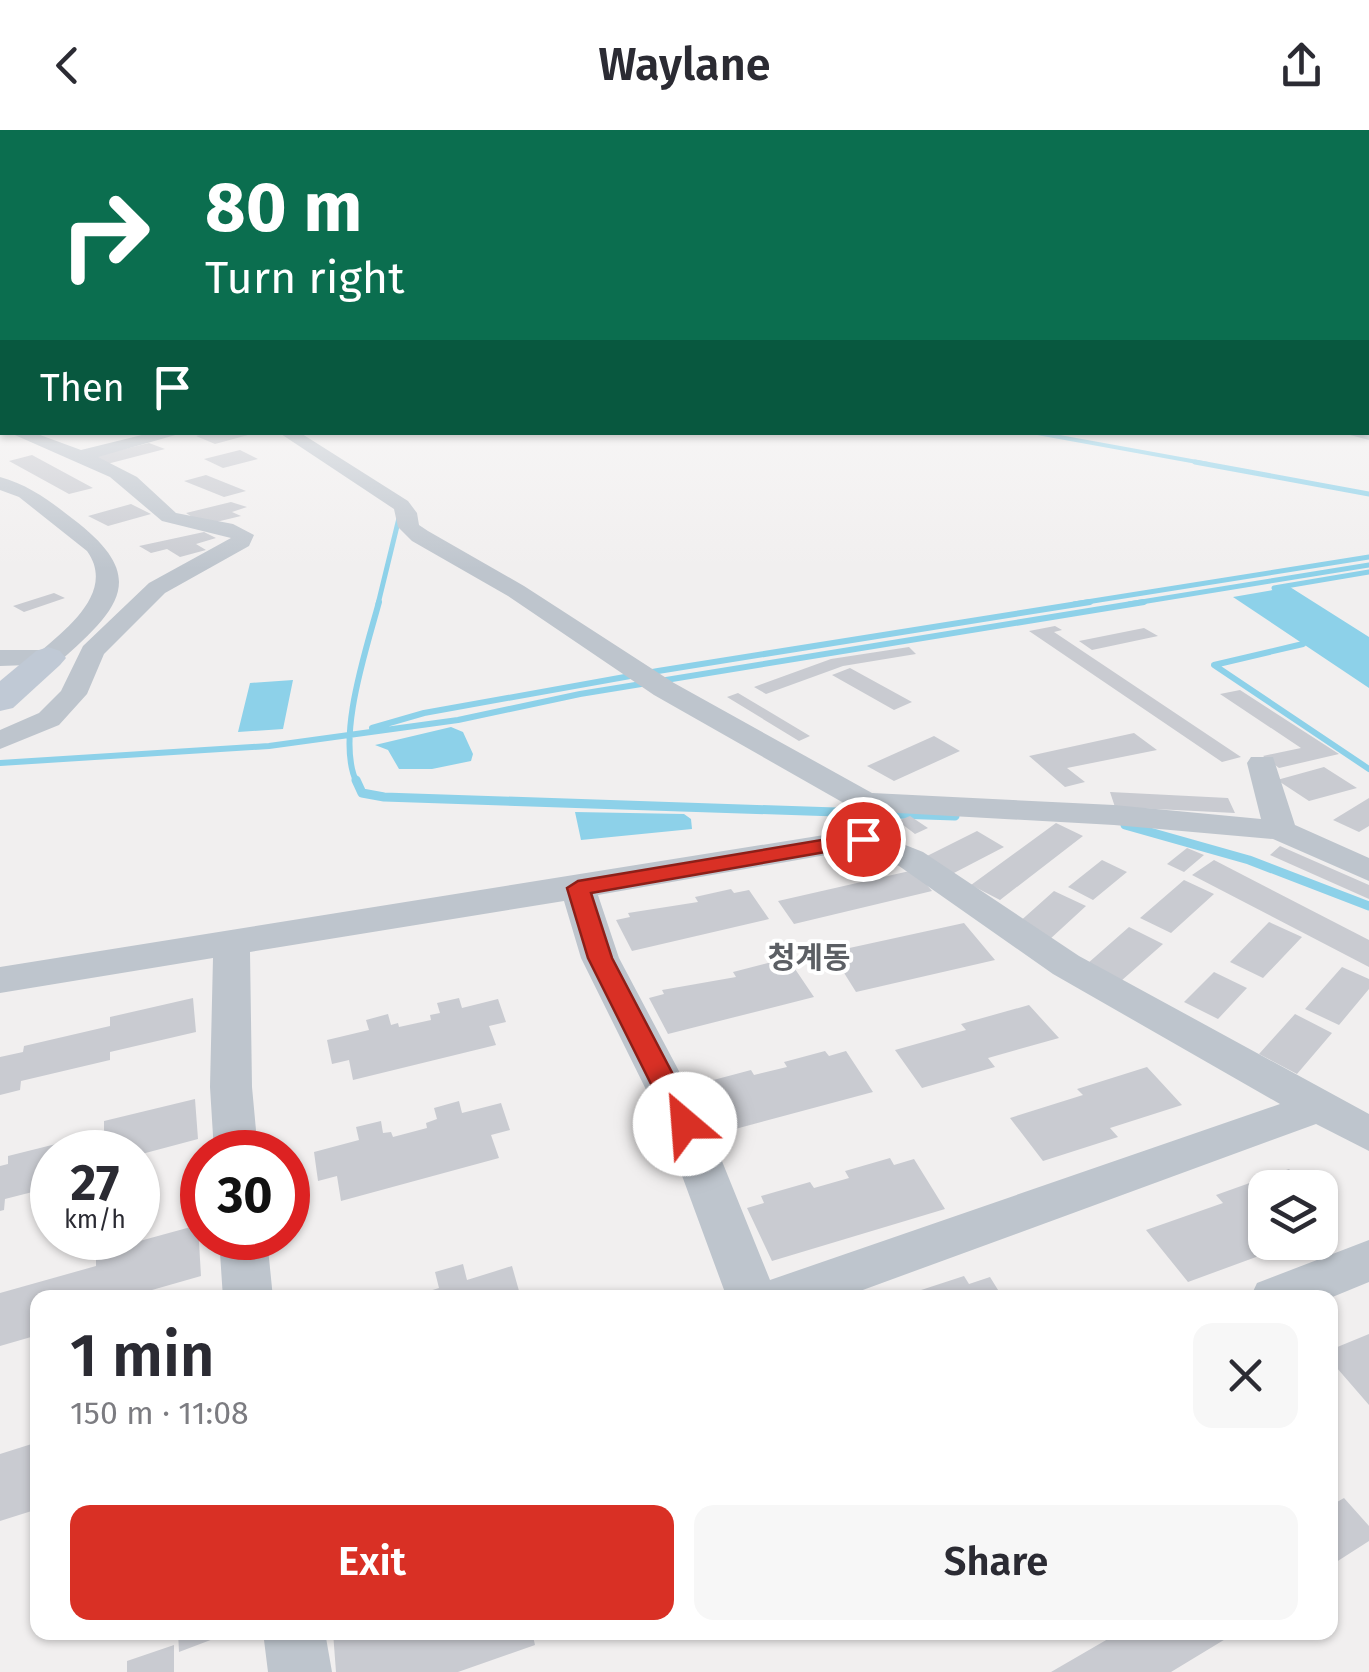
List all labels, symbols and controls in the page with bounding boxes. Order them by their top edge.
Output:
icon: back [40,38,95,93]
text: Waylane [598,38,771,92]
icon: share [1274,38,1329,93]
text: 80 m [205,166,362,250]
icon: right [40,170,170,300]
text: Turn right [205,251,404,305]
icon: arrive [145,360,200,415]
text: Then [40,365,125,411]
pin [821,797,906,882]
icon: arrive [836,812,891,867]
district label: 청계동 [768,940,850,976]
position arrow [633,1072,737,1176]
speed limit sign: 30 [180,1130,310,1260]
text: 27 [71,1153,119,1213]
map controls [1248,1170,1338,1260]
button: layers [1248,1170,1338,1260]
text: km/h [64,1205,126,1235]
text: 1 min [70,1320,215,1392]
button: close [1193,1323,1298,1428]
text: 150 m · 11:08 [70,1394,249,1432]
button: Exit [70,1505,674,1620]
button: Share [694,1505,1298,1620]

